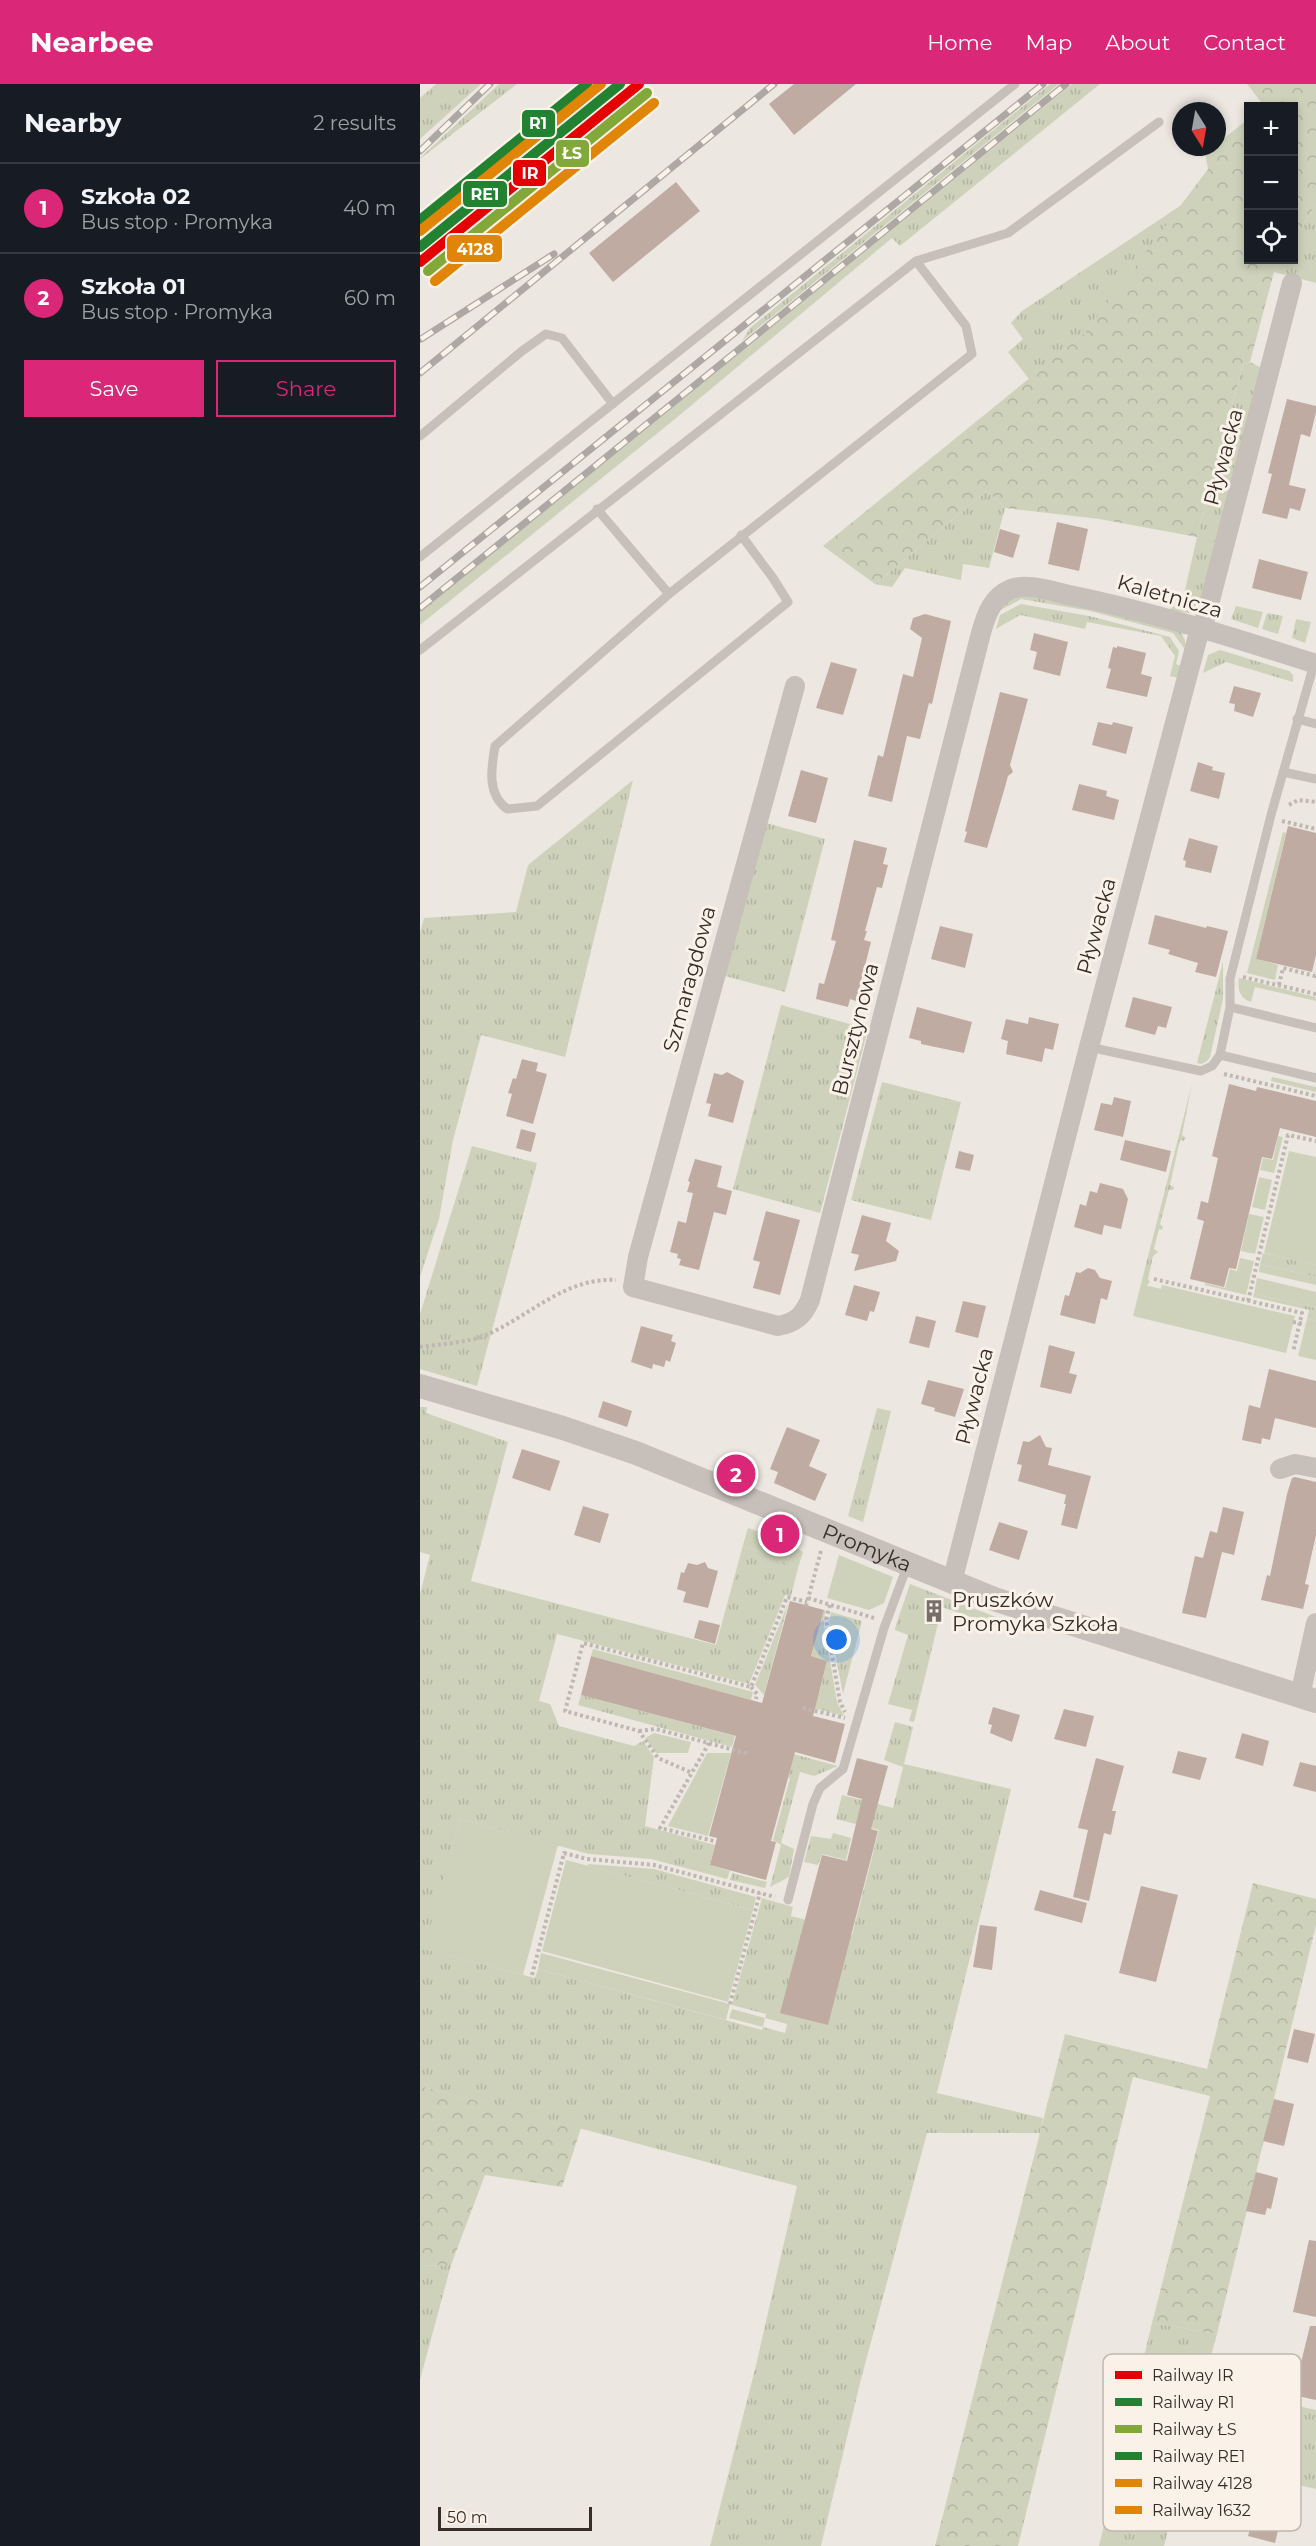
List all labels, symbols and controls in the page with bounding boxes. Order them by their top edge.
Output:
text: Nearbee [30,25,154,59]
text: Home [927,30,992,55]
text: Map [1025,30,1072,55]
text: About [1105,30,1170,55]
text: Contact [1203,30,1286,55]
north arrow [1172,102,1226,156]
map controls [1244,102,1298,264]
button: + [1244,102,1298,156]
text: Nearby [24,107,121,139]
line badge: R1 [521,109,556,138]
text: 2 results [313,111,396,135]
text: R1 [529,114,547,133]
line badge: ŁS [555,139,590,168]
text: ŁS [561,144,582,163]
button: − [1244,156,1298,210]
line badge: IR [512,159,547,187]
text: IR [521,164,539,183]
line badge: RE1 [462,180,508,208]
text: Szkoła 02 [81,183,190,210]
text: RE1 [471,185,499,204]
text: 1 [40,196,47,220]
text: 40 m [343,196,396,220]
text: Bus stop · Promyka [81,210,273,234]
button: locate [1244,210,1298,264]
line badge: 4128 [446,234,503,263]
text: 4128 [457,240,493,259]
text: Szkoła 01 [81,273,186,300]
text: 2 [38,286,49,310]
text: 60 m [344,286,396,310]
text: Bus stop · Promyka [81,300,273,324]
button: Save [24,360,204,417]
button: Share [216,360,396,417]
street label: Pływacka [1198,406,1248,508]
street label: Kaletnicza [1114,569,1226,623]
street label: Pływacka [1071,875,1121,977]
street label: Szmaragdowa [657,903,721,1055]
street label: Bursztynowa [826,960,884,1098]
street label: Pływacka [950,1345,998,1447]
pin: 2 [716,1452,756,1496]
pin: 1 [760,1512,800,1556]
street label: Promyka [819,1518,916,1577]
place label: Pruszków Promyka Szkoła [952,1587,1119,1636]
building icon: Pruszków Promyka Szkoła [921,1598,947,1624]
your location [822,1625,851,1654]
legend [1103,2354,1301,2531]
text: Railway IR [1152,2366,1234,2385]
text: Railway R1 [1152,2393,1235,2412]
text: Railway ŁS [1152,2420,1237,2439]
text: Railway RE1 [1152,2447,1245,2466]
text: Railway 4128 [1152,2474,1253,2493]
text: Railway 1632 [1152,2501,1251,2520]
scale bar [438,2504,592,2532]
text: 50 m [447,2508,488,2527]

